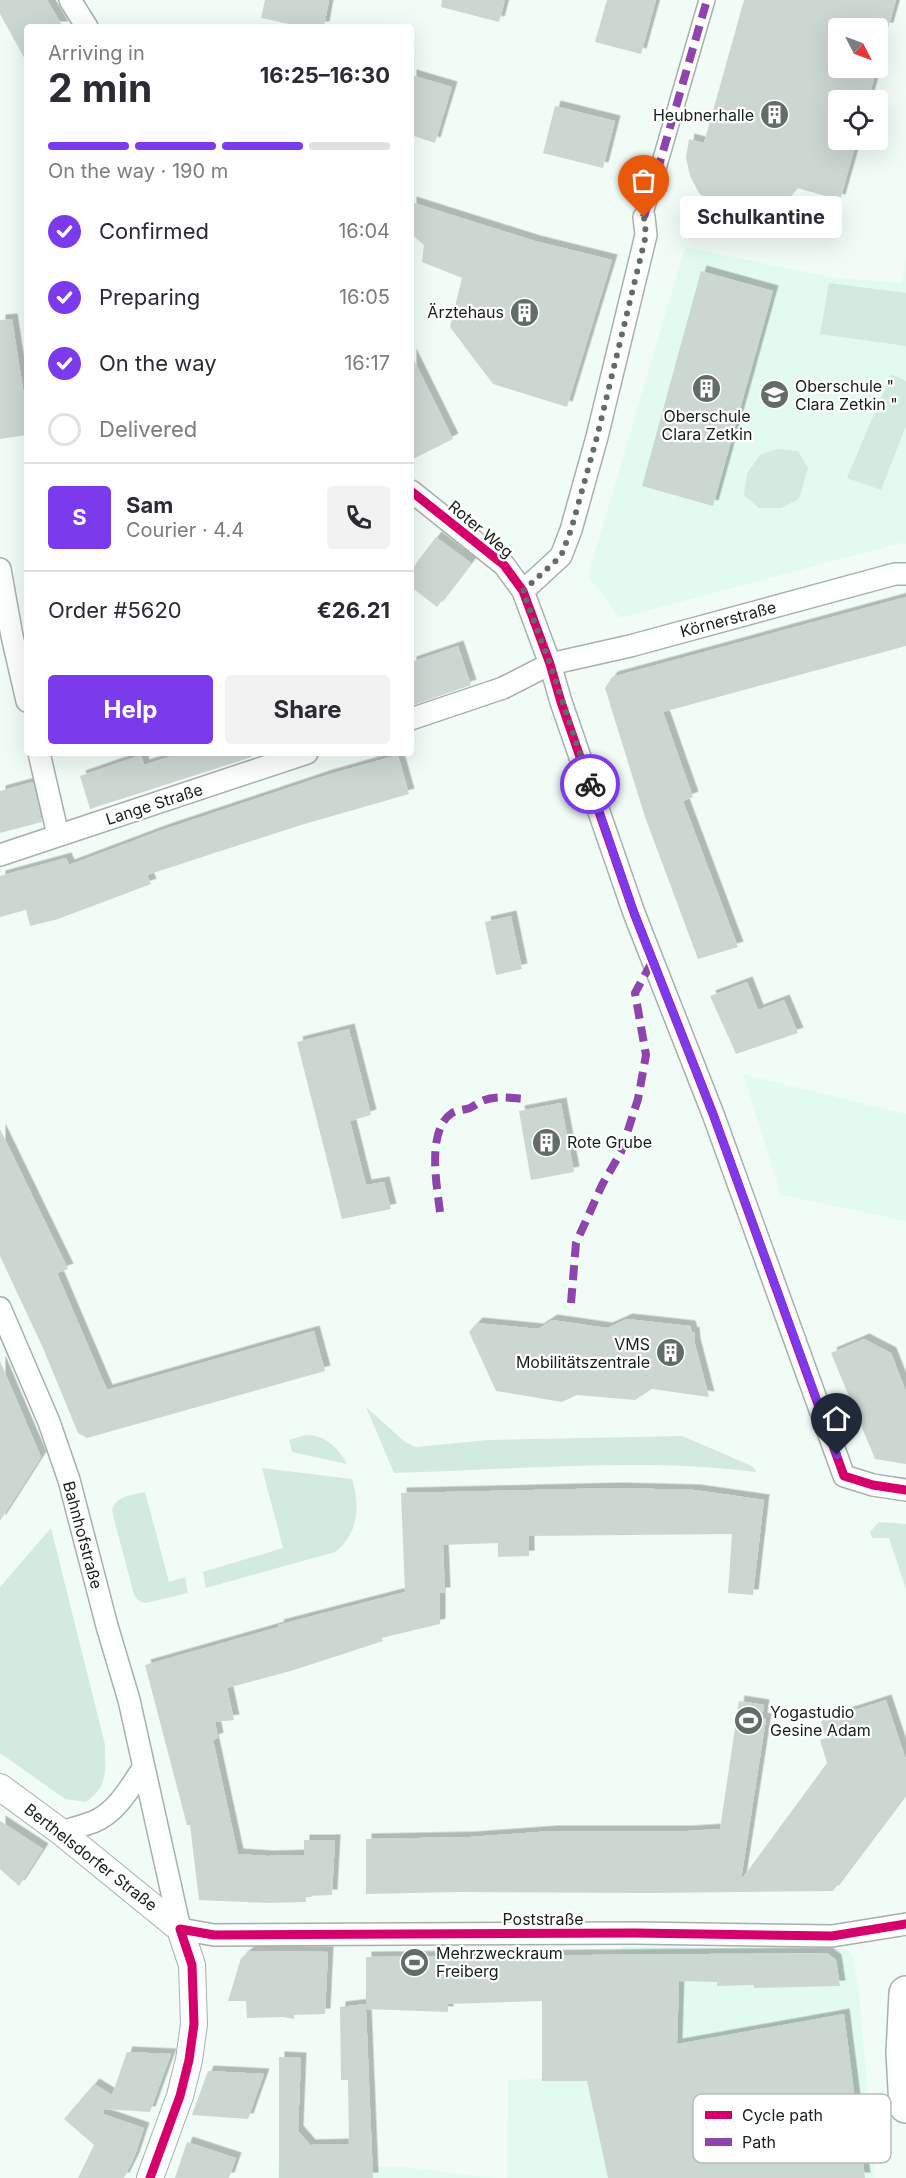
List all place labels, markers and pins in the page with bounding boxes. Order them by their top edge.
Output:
building icon: Heubnerhalle [759,99,791,131]
place label: Heubnerhalle [653,105,754,125]
pin [618,155,669,217]
callout: Schulkantine [680,196,842,238]
building icon: Ärztehaus [509,296,541,328]
place label: Ärztehaus [427,302,504,322]
building icon: Oberschule Clara Zetkin [691,372,723,404]
place label: Oberschule " Clara Zetkin " [795,376,898,414]
school or university icon: Oberschule " Clara Zetkin " [758,379,790,411]
place label: Oberschule Clara Zetkin [662,406,752,444]
building icon: Rote Grube [530,1126,562,1158]
place label: Rote Grube [567,1132,652,1152]
place label: VMS Mobilitätszentrale [516,1334,650,1372]
building icon: VMS Mobilitätszentrale [655,1337,687,1369]
pin [811,1393,862,1455]
place label: Yogastudio Gesine Adam [770,1702,871,1740]
sports icon: Yogastudio Gesine Adam [733,1705,765,1737]
place label: Mehrzweckraum Freiberg [436,1943,563,1981]
sports icon: Mehrzweckraum Freiberg [399,1946,431,1978]

